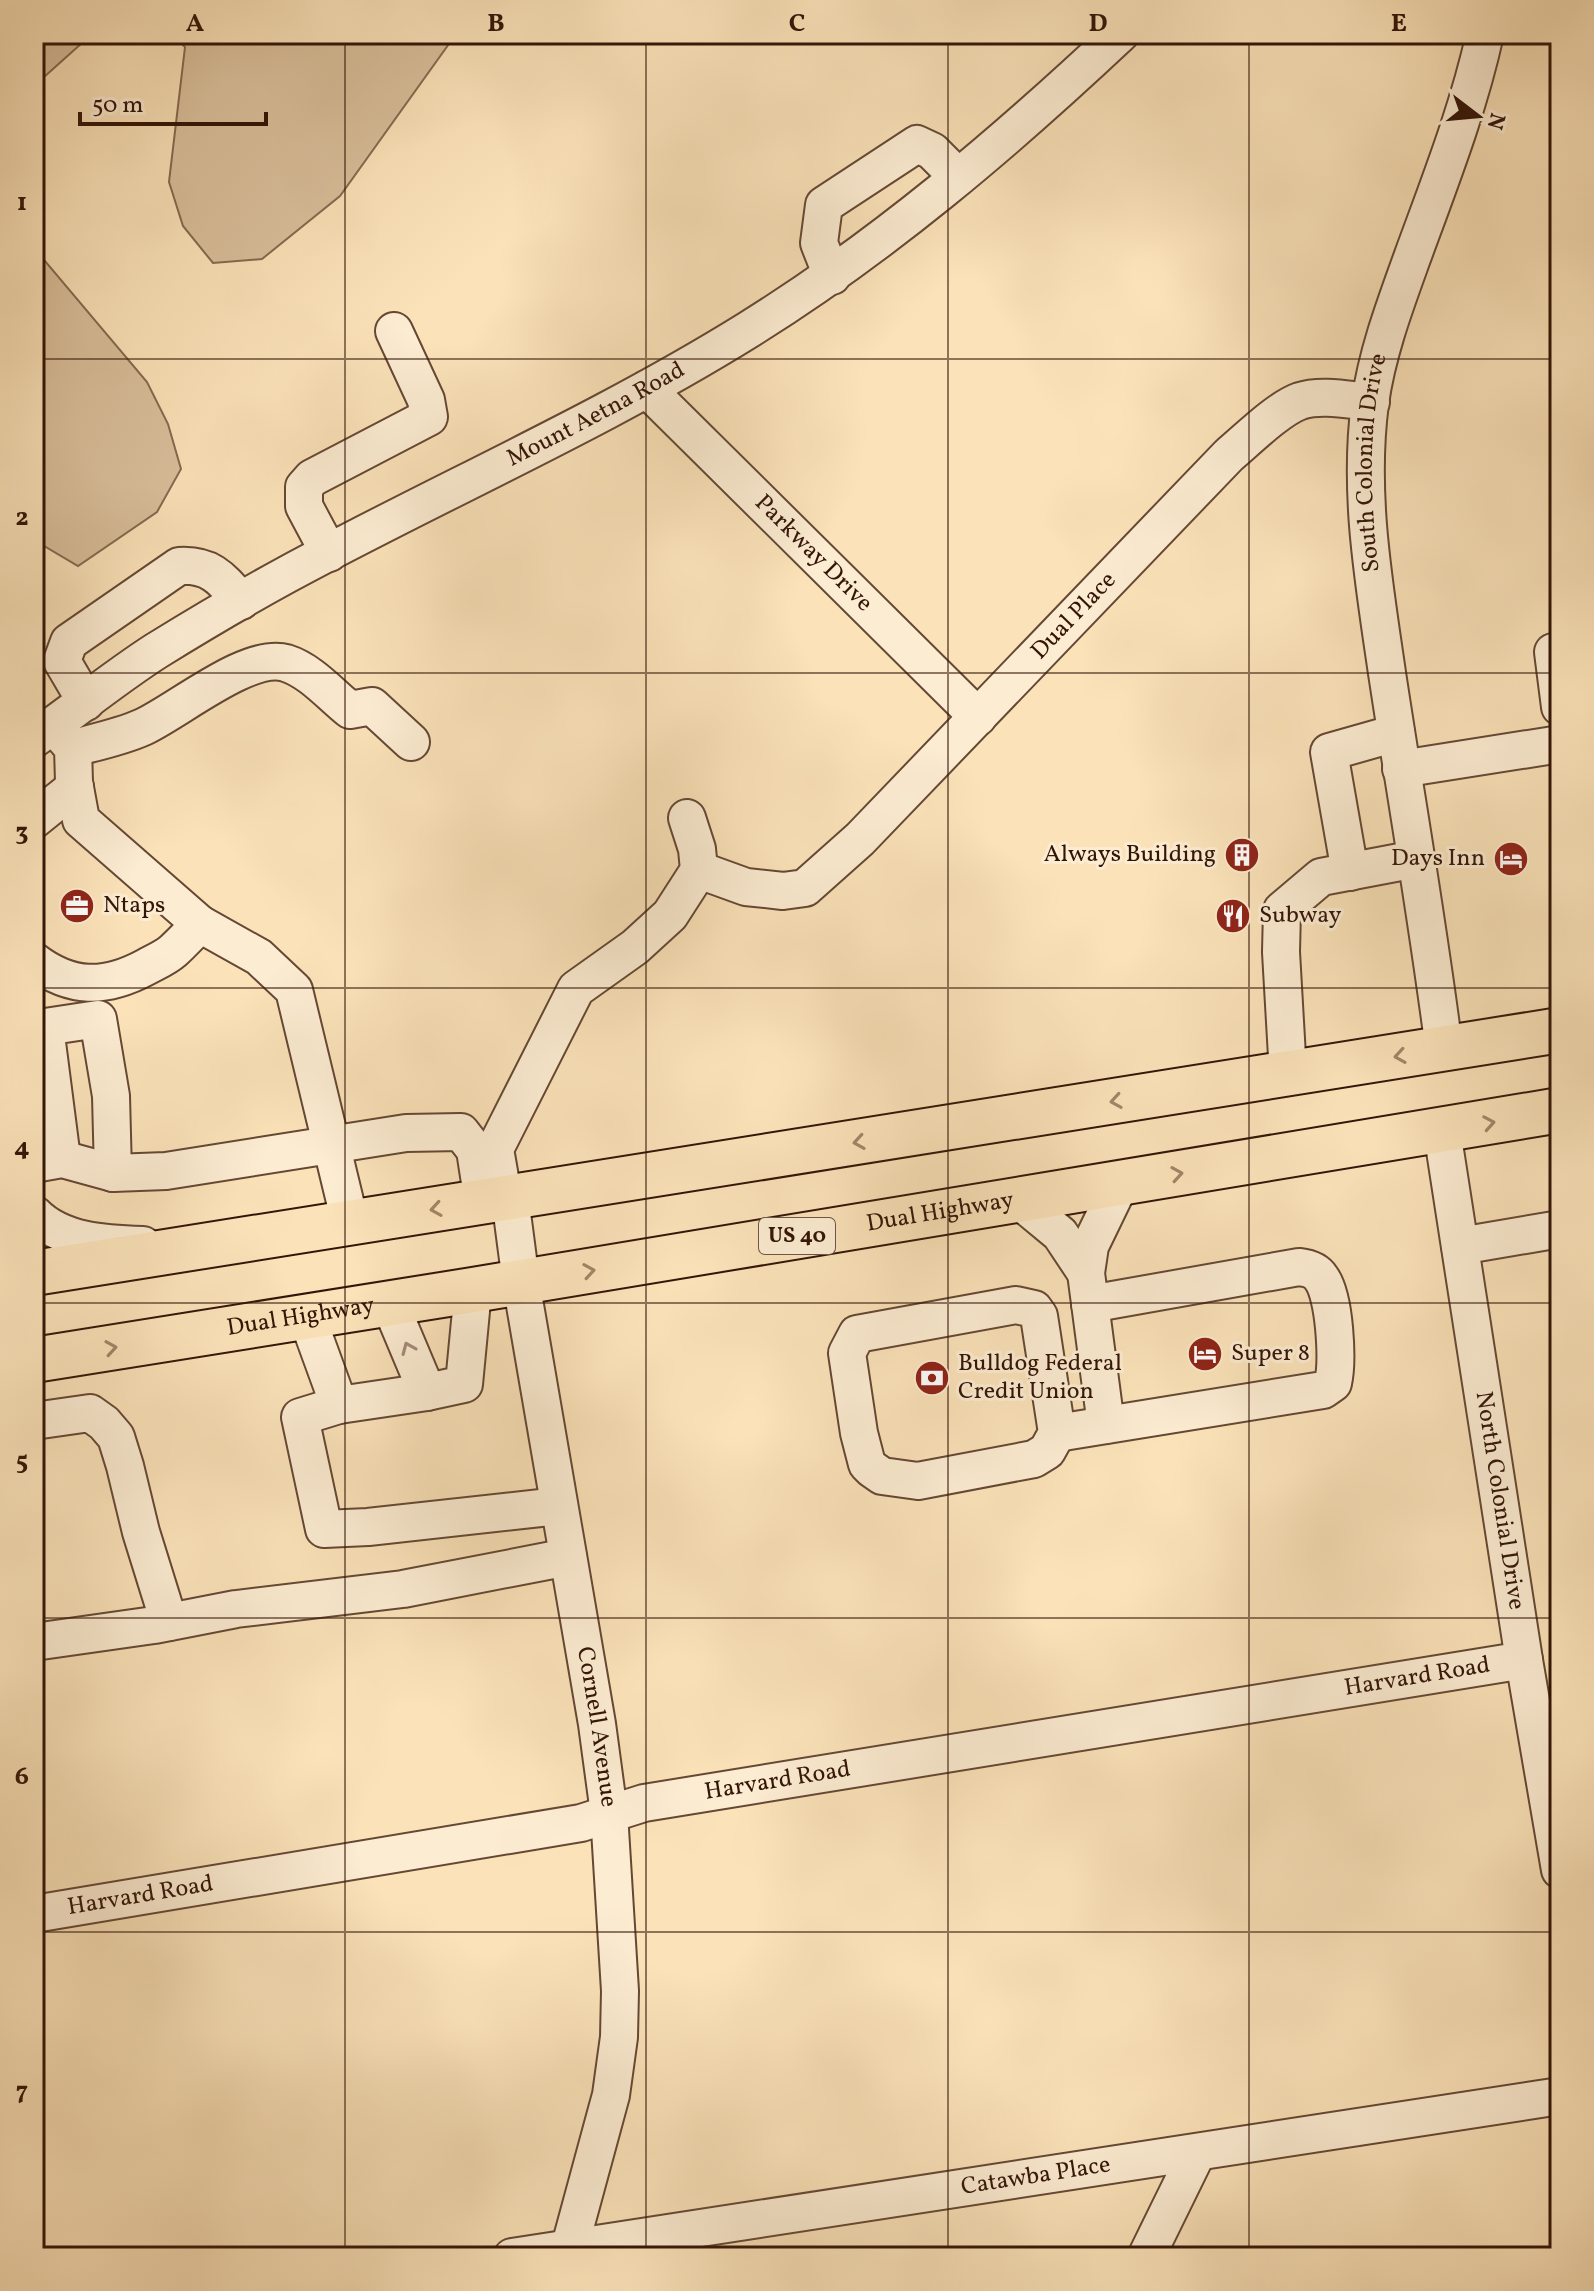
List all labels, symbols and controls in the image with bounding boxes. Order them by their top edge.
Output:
text: A [186,6,205,42]
text: B [487,6,505,42]
text: C [789,6,805,42]
text: D [1088,6,1108,42]
text: E [1391,6,1407,42]
scale bar [80,76,266,126]
north arrow [1438,76,1518,156]
text: 50 m [92,89,144,123]
text: N [1478,109,1512,133]
text: 1 [17,185,27,221]
street label: South Colonial Drive [1349,350,1397,574]
street label: Mount Aetna Road [501,354,692,476]
street label: Parkway Drive [746,487,880,620]
text: 2 [15,500,29,536]
street label: Dual Place [1024,565,1125,668]
text: 3 [15,815,29,851]
building icon: Always Building [1223,836,1261,874]
place label: Always Building [1044,838,1216,872]
hotel icon: Days Inn [1492,840,1530,878]
place label: Days Inn [1391,842,1485,876]
office icon: Ntaps [58,887,96,925]
place label: Ntaps [103,889,165,923]
restaurant icon: Subway [1214,897,1252,935]
place label: Subway [1259,899,1341,933]
one-way arrow [1393,1047,1407,1064]
one-way arrow [1109,1092,1122,1109]
one-way arrow [1482,1115,1496,1132]
text: 4 [14,1130,30,1166]
one-way arrow [852,1133,866,1150]
one-way arrow [1170,1167,1184,1184]
street label: Dual Highway [864,1184,1016,1242]
one-way arrow [429,1200,443,1217]
road number: US 40 [759,1218,835,1254]
one-way arrow [582,1263,596,1280]
street label: Dual Highway [224,1289,377,1346]
hotel icon: Super 8 [1186,1335,1224,1373]
place label: Super 8 [1231,1337,1310,1371]
one-way arrow [104,1340,118,1357]
one-way arrow [402,1342,418,1356]
place label: Bulldog Federal Credit Union [958,1347,1122,1409]
bank icon: Bulldog Federal Credit Union [913,1359,951,1397]
street label: North Colonial Drive [1466,1389,1533,1612]
text: 5 [16,1444,28,1480]
street label: Cornell Avenue [567,1644,625,1809]
street label: Harvard Road [1342,1649,1493,1706]
street label: Harvard Road [702,1753,853,1810]
text: 6 [15,1759,29,1795]
street label: Harvard Road [65,1867,216,1925]
text: 7 [16,2074,28,2110]
street label: Catawba Place [959,2148,1113,2205]

